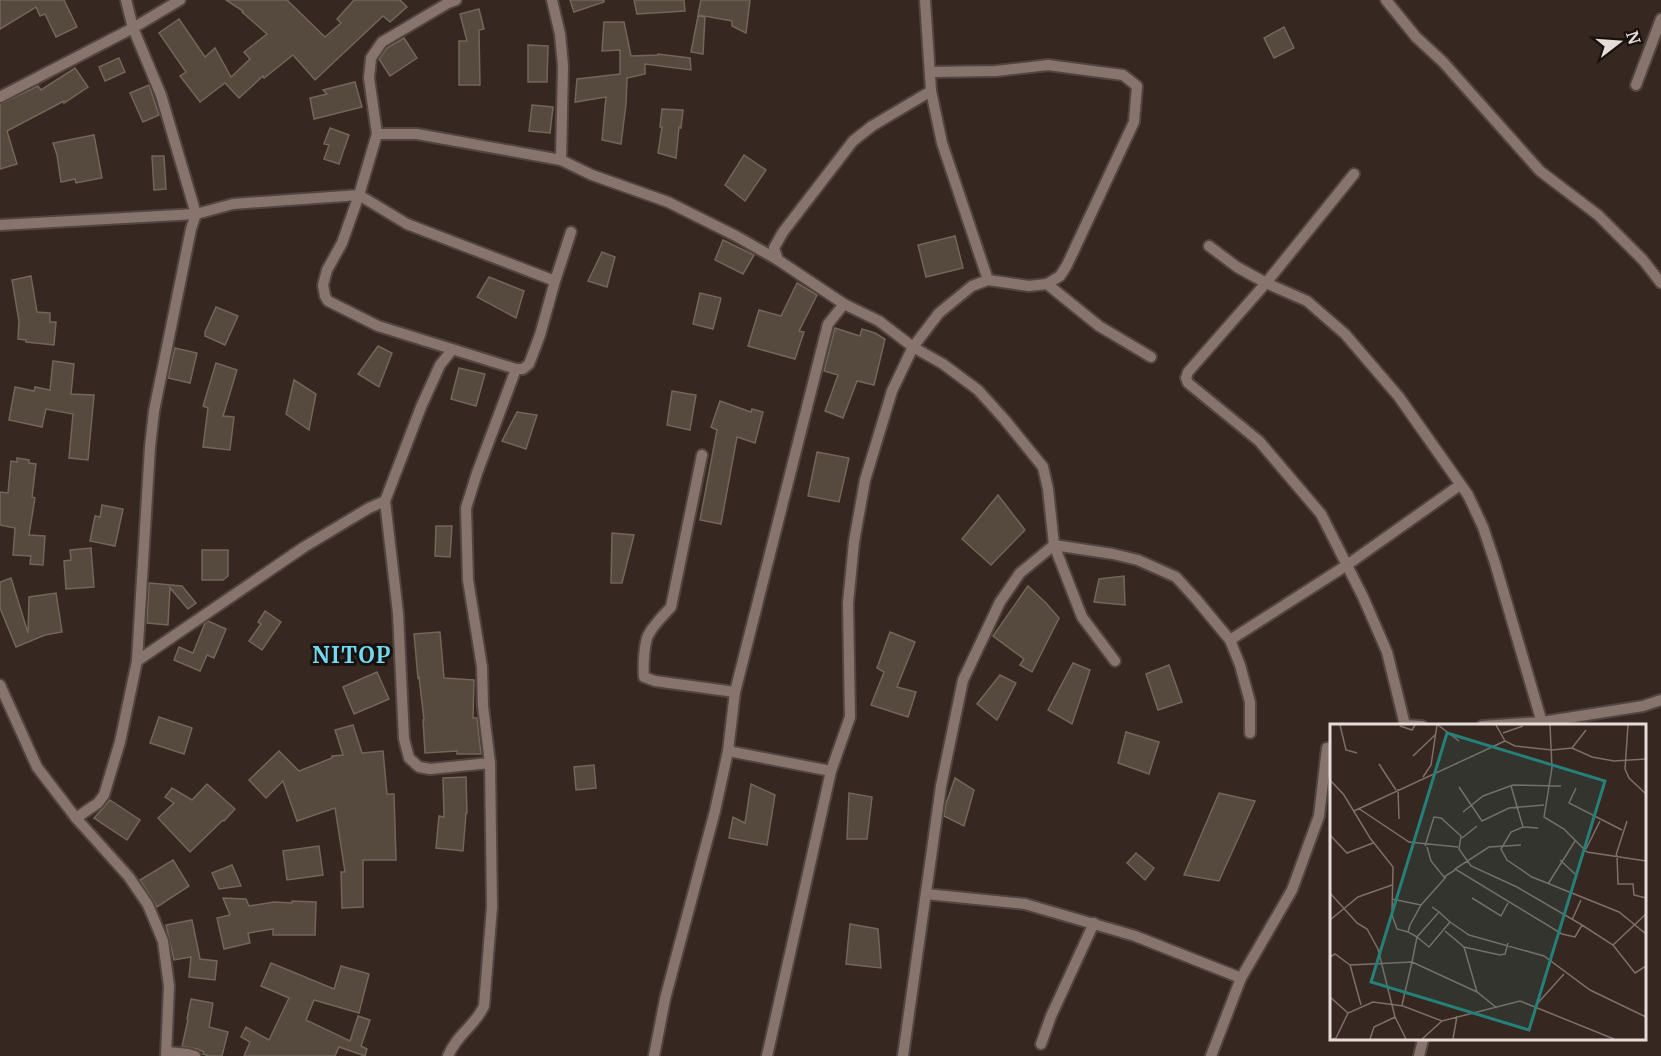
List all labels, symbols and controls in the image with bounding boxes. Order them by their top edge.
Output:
north arrow [1589,12,1649,72]
text: N [1622,29,1645,47]
district label: NITOP [312,641,392,669]
inset map [1330,724,1646,1041]

